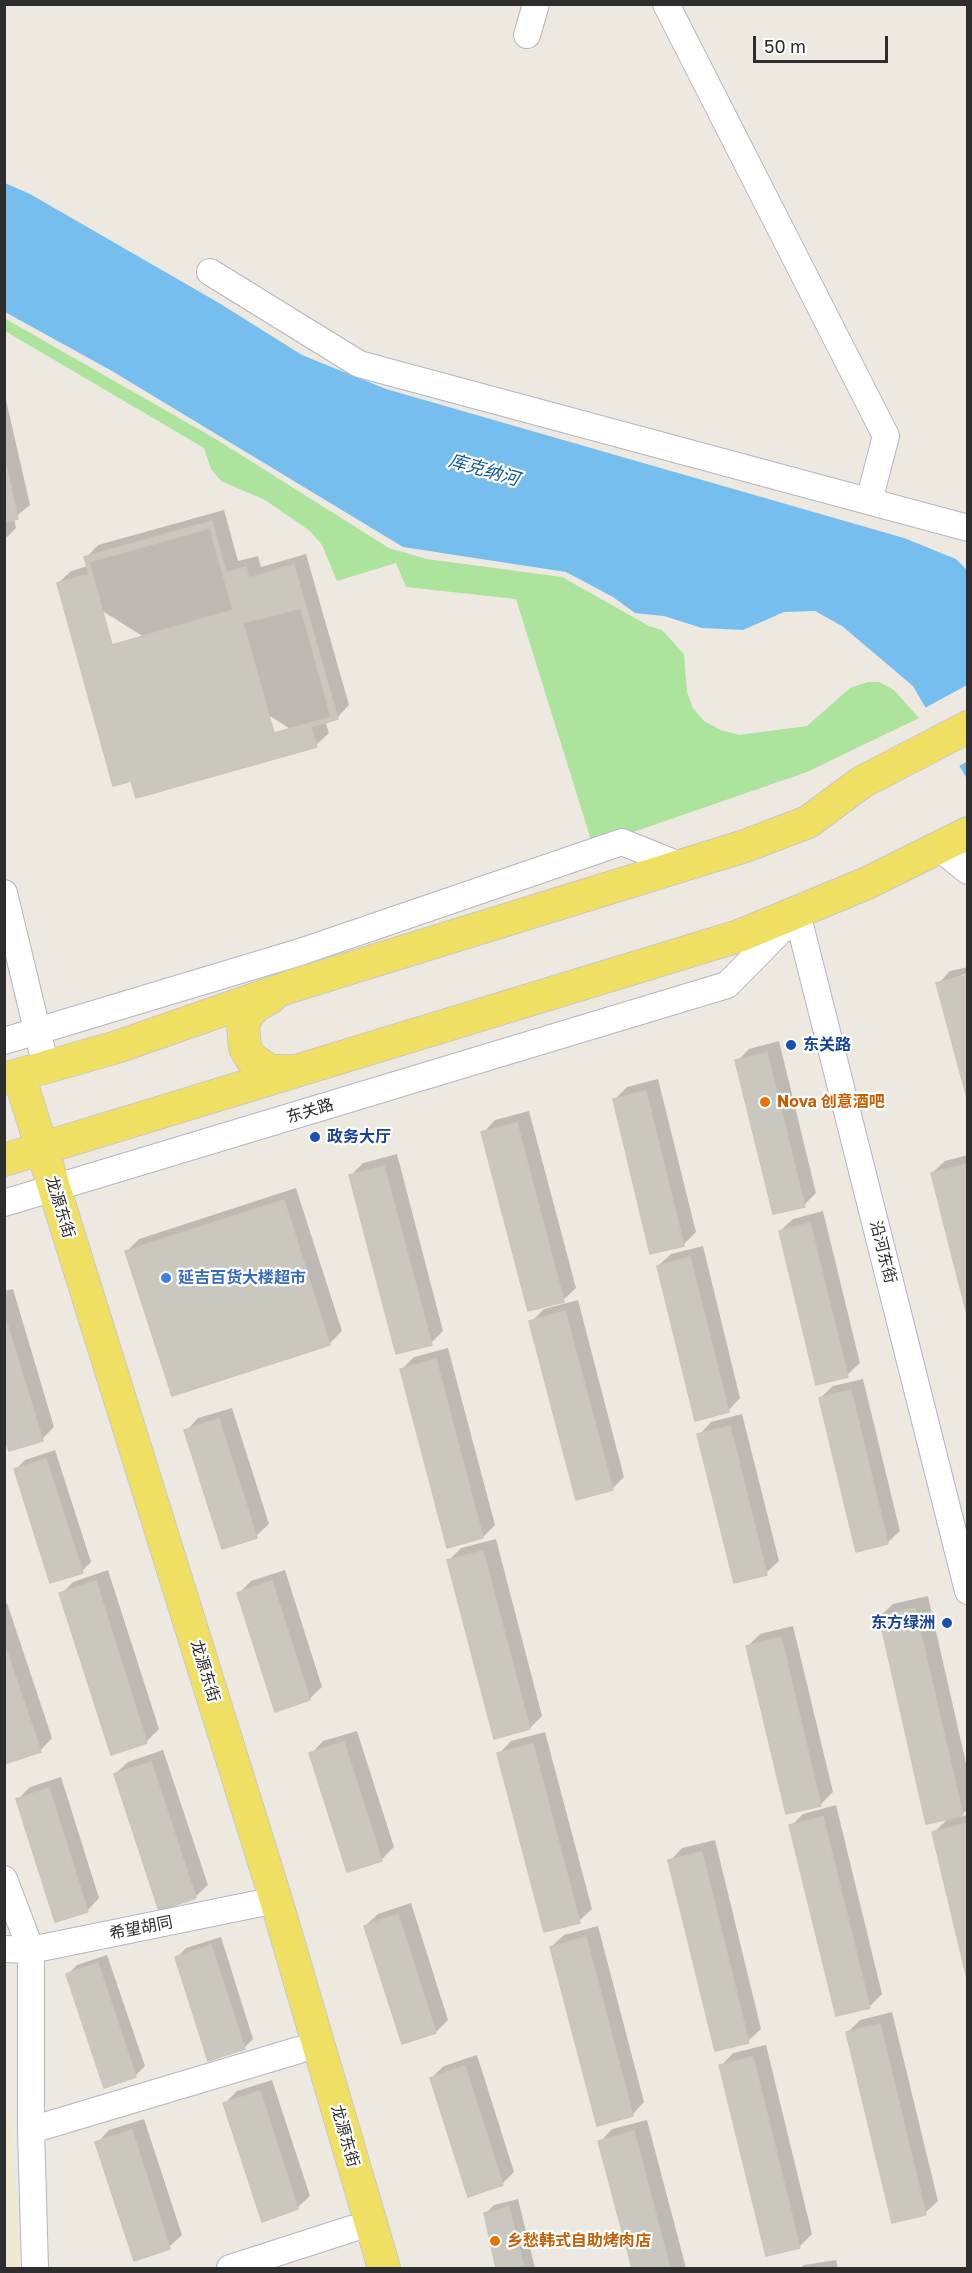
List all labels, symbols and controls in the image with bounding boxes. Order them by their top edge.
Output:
scale bar [756,24,891,62]
text: 50 m [764,35,806,57]
water label: 库克纳河 [446,450,522,490]
place label: 东关路 [803,1035,851,1055]
marker: 东关路 [784,1038,798,1052]
place label: Nova 创意酒吧 [777,1092,885,1112]
street label: 东关路 [284,1095,336,1127]
marker: Nova 创意酒吧 [758,1095,772,1109]
place label: 政务大厅 [327,1127,391,1147]
marker: 政务大厅 [308,1130,322,1144]
street label: 龙源东街 [41,1174,79,1240]
street label: 沿河东街 [866,1219,900,1285]
place label: 延吉百货大楼超市 [178,1268,306,1288]
marker: 延吉百货大楼超市 [159,1271,173,1285]
place label: 东方绿洲 [871,1613,935,1633]
marker: 东方绿洲 [940,1616,954,1630]
street label: 龙源东街 [186,1638,224,1704]
street label: 希望胡同 [108,1912,174,1944]
street label: 龙源东街 [327,2103,363,2169]
place label: 乡愁韩式自助烤肉店 [507,2231,651,2251]
marker: 乡愁韩式自助烤肉店 [488,2234,502,2248]

